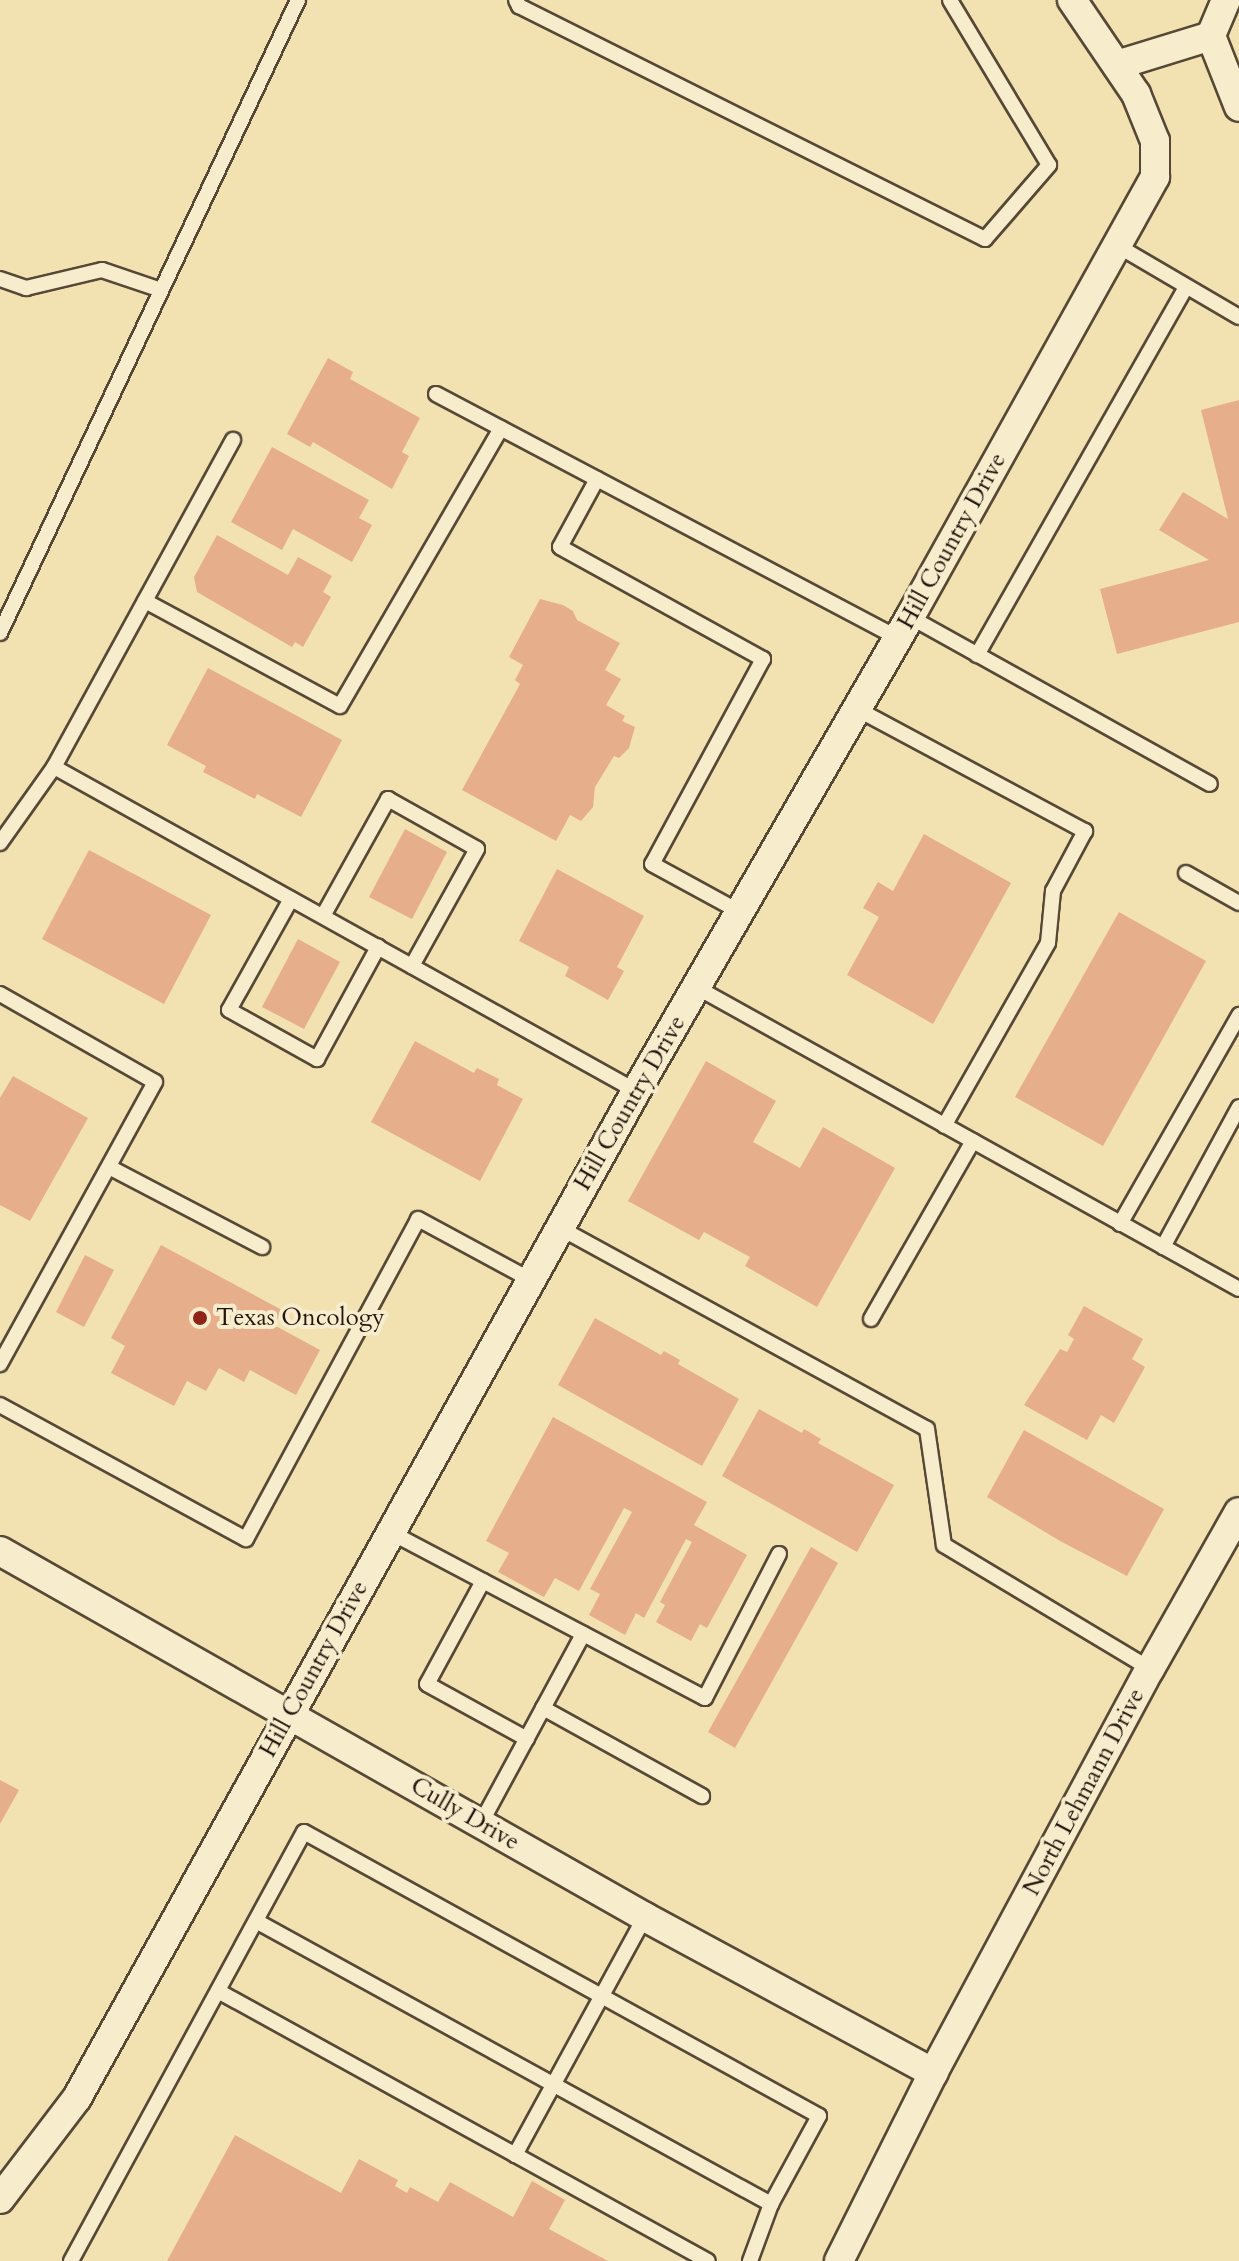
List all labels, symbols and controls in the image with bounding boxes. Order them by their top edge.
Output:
street label: Hill Country Drive [892,448,1012,634]
street label: Hill Country Drive [568,1010,692,1196]
place label: Texas Oncology [216,1304,385,1332]
marker: Texas Oncology [191,1309,209,1327]
street label: Hill Country Drive [254,1576,374,1762]
street label: North Lehmann Drive [1017,1684,1151,1900]
street label: Cully Drive [405,1771,525,1857]

